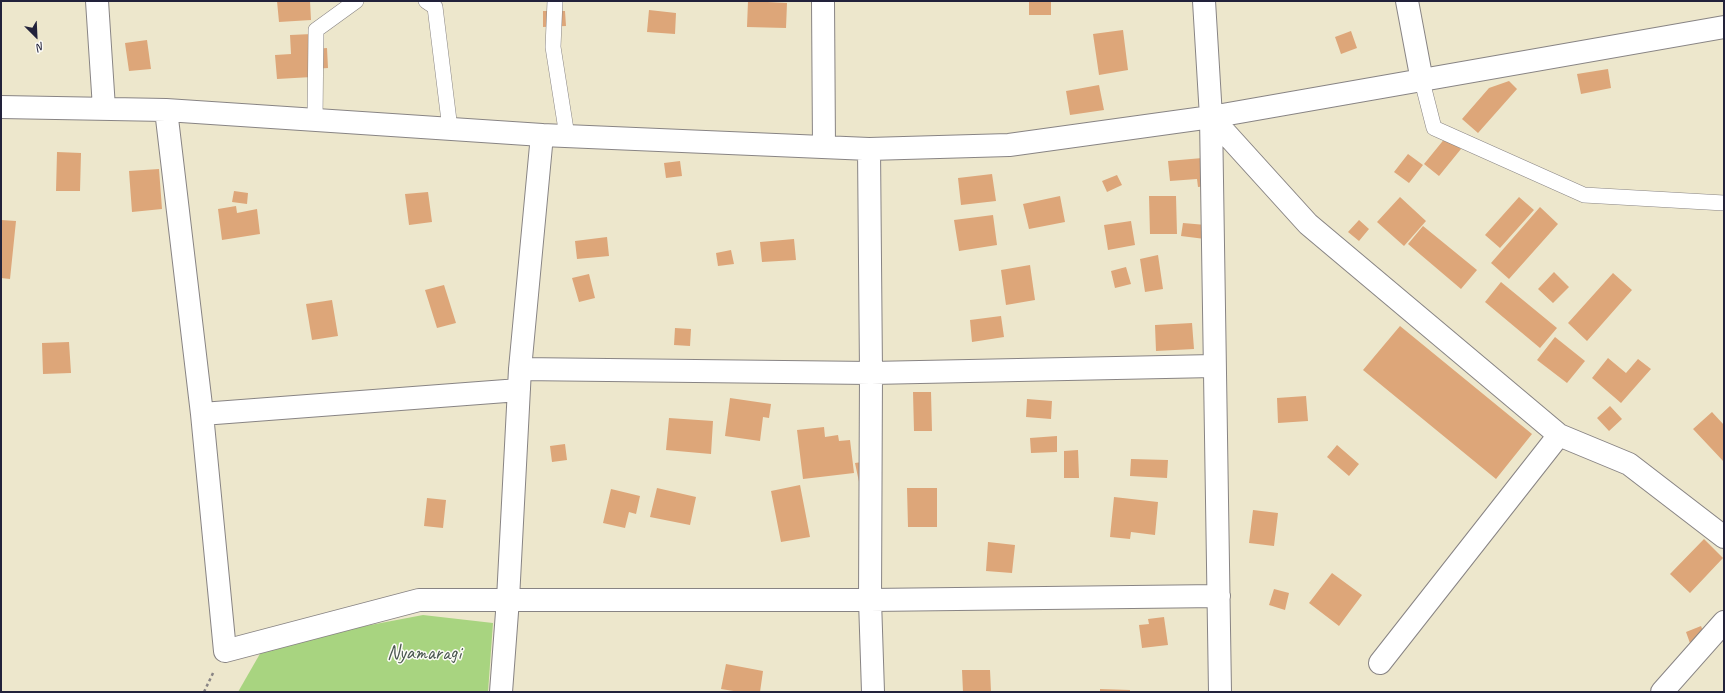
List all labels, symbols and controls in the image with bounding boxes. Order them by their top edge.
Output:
north arrow [16,16,56,56]
text: N [35,39,47,55]
park label: Nyamaragi [387,642,461,666]

